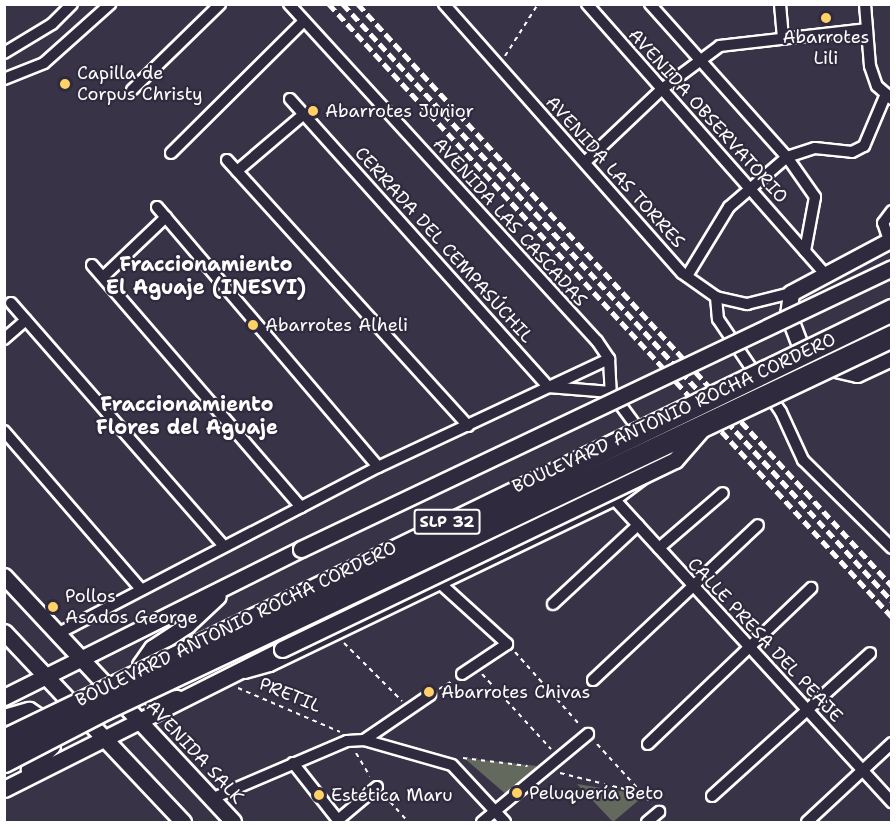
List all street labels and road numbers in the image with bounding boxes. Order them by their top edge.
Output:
street label: AVENIDA OBSERVATORIO [624,24,792,208]
street label: AVENIDA LAS TORRES [541,92,689,252]
street label: AVENIDA LAS CASCADAS [428,133,592,311]
street label: CERRADA DEL CEMPASÚCHIL [350,143,538,347]
street label: BOULEVARD ANTONIO ROCHA CORDERO [509,328,839,498]
road number: SLP 32 [412,509,482,535]
street label: BOULEVARD ANTONIO ROCHA CORDERO [72,537,400,711]
street label: CALLE PRESA DEL PEAJE [683,553,847,727]
street label: PRETIL [256,673,324,717]
street label: AVENIDA SALK [141,696,249,808]

